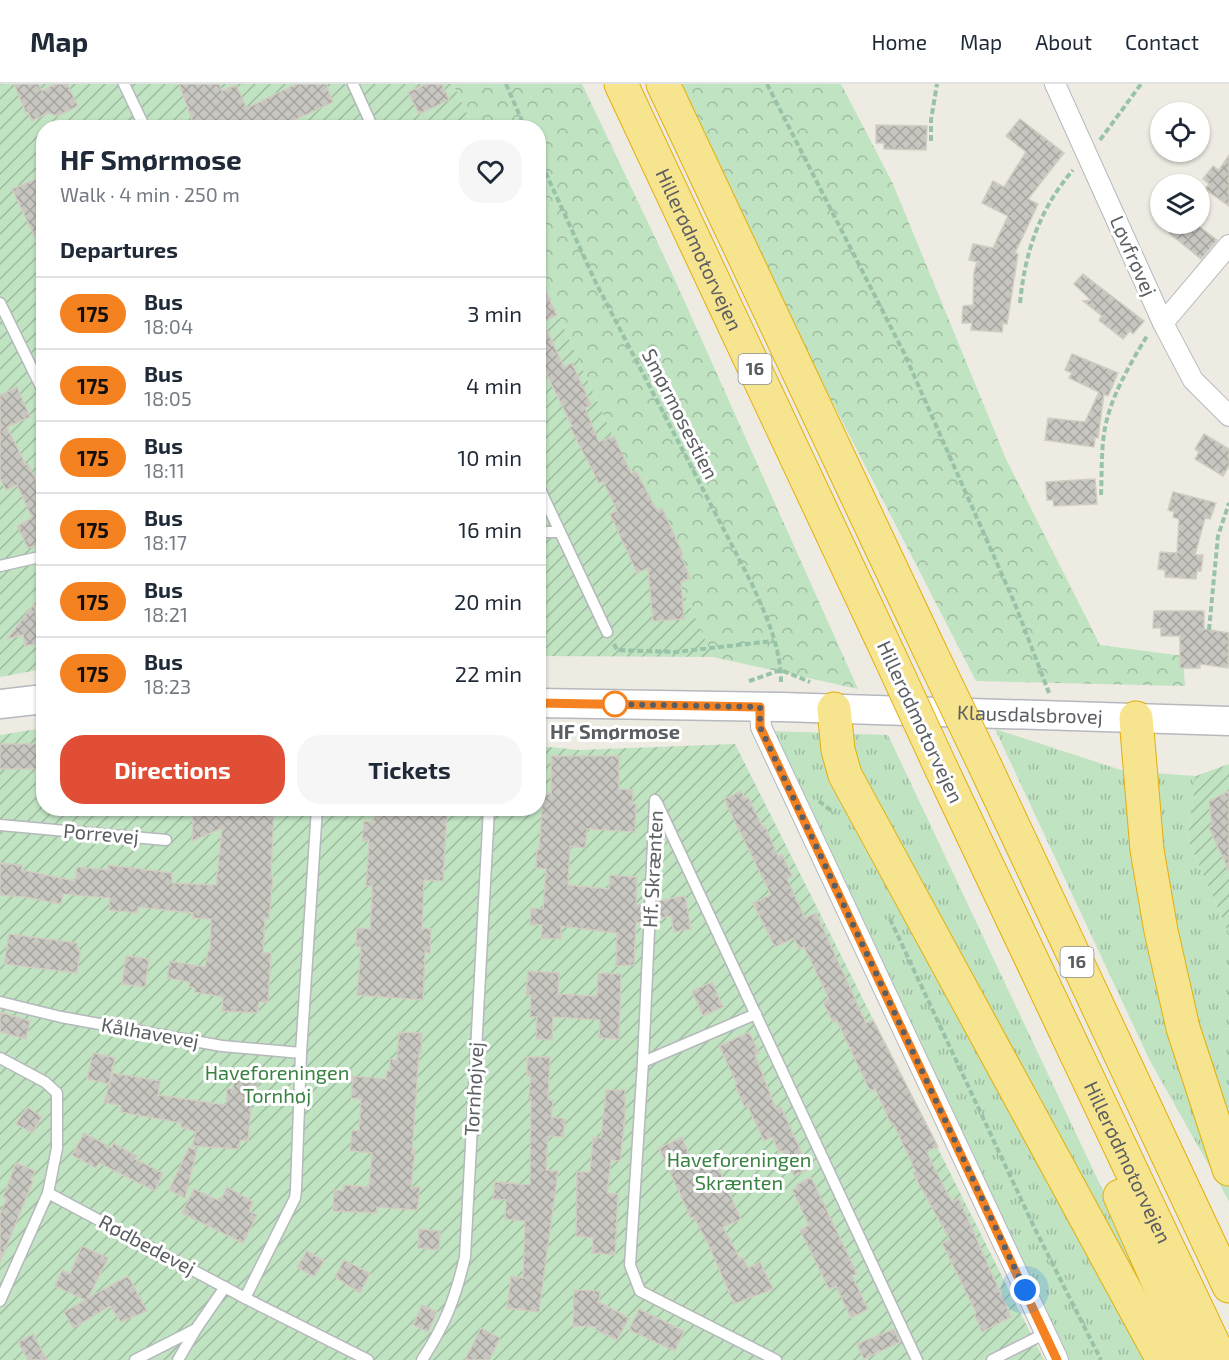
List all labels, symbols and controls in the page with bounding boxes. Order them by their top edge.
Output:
text: Map [30,24,88,58]
text: Home [871,29,927,54]
text: Map [960,29,1002,54]
text: About [1035,29,1092,54]
text: Contact [1125,29,1199,54]
map controls [1150,102,1210,234]
button: locate [1150,102,1210,162]
button: heart [459,140,522,203]
text: HF Smørmose [60,142,242,176]
street label: Hillerødmotorvejen [651,164,748,334]
button: layers [1150,174,1210,234]
text: Walk · 4 min · 250 m [60,182,240,206]
street label: Løvfrøvej [1106,212,1162,300]
text: Departures [60,236,178,262]
text: Bus [144,288,183,314]
text: 3 min [467,300,522,326]
text: 175 [77,301,109,326]
text: 18:04 [144,314,193,338]
street label: Smørmosestien [638,344,724,483]
road number: 16 [738,354,771,384]
text: Bus [144,360,183,386]
text: 4 min [466,372,522,398]
text: 175 [77,373,109,398]
text: 18:05 [144,386,192,410]
text: Bus [144,432,183,458]
text: 10 min [458,444,522,470]
text: 175 [77,445,109,470]
text: 18:11 [144,458,185,482]
text: Bus [144,504,183,530]
text: 16 min [458,516,522,542]
text: 175 [77,517,109,542]
text: 18:17 [144,530,187,554]
text: Bus [144,576,183,602]
text: 20 min [454,588,522,614]
text: 175 [77,589,109,614]
text: 18:21 [144,602,188,626]
street label: Hillerødmotorvejen [873,637,969,807]
text: Bus [144,648,183,674]
text: 22 min [455,660,522,686]
text: 175 [77,661,109,686]
text: 18:23 [144,674,191,698]
marker: HF Smørmose [602,691,628,717]
street label: Klausdalsbrovej [957,700,1103,728]
place label: HF Smørmose [550,719,680,743]
button: Directions [60,735,285,804]
button: Tickets [297,735,522,804]
street label: Hf. Skrænten [637,810,667,928]
street label: Porrevej [62,818,140,848]
road number: 16 [1060,947,1094,977]
street label: Kålhavevej [99,1012,201,1052]
street label: Tornhøjvej [459,1041,487,1137]
park label: Haveforeningen Tornhøj [205,1060,349,1107]
street label: Hillerødmotorvejen [1080,1077,1177,1247]
park label: Haveforeningen Skrænten [667,1147,811,1194]
street label: Rødbedevej [95,1209,200,1280]
your location [1010,1275,1040,1305]

